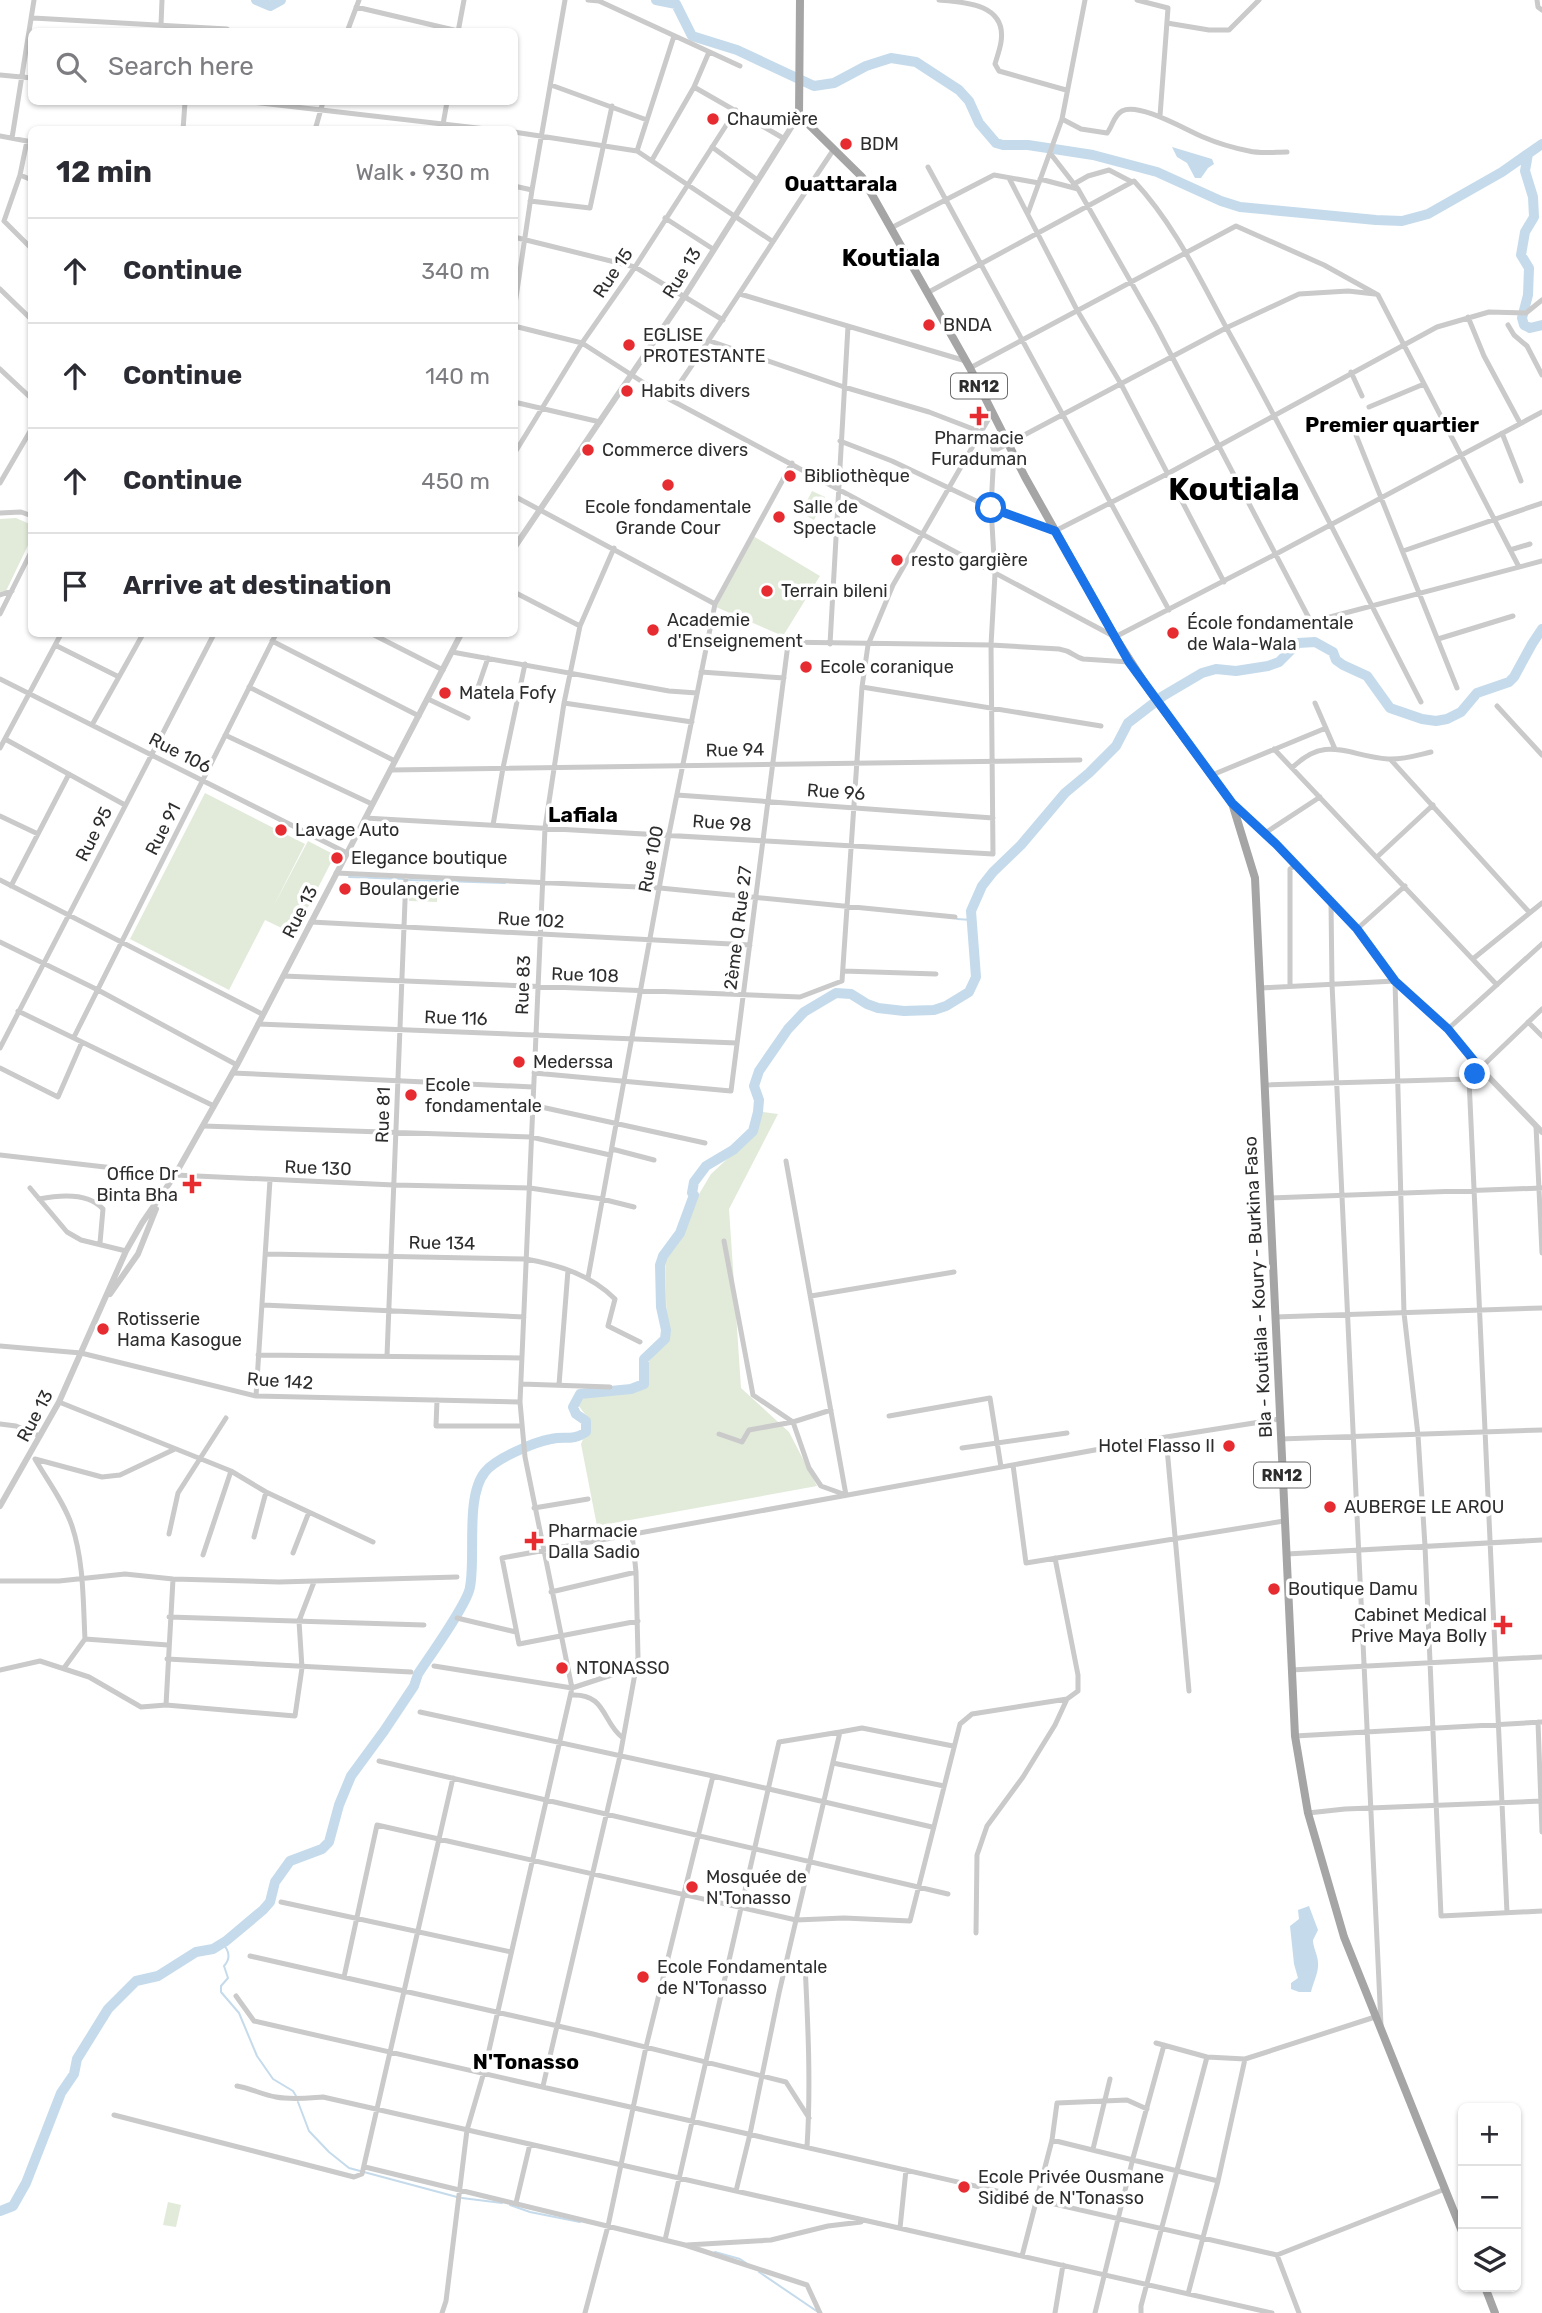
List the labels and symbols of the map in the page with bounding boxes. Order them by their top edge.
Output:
place label: Chaumière [727,108,818,130]
marker: Chaumière [705,111,721,127]
place label: BDM [860,133,899,155]
marker: BDM [838,136,854,152]
district label: Ouattarala [785,171,897,196]
street label: Rue 15 [588,244,638,302]
street label: Rue 13 [658,244,706,302]
district label: Koutiala [842,244,940,272]
place label: BNDA [943,314,992,336]
marker: BNDA [921,317,937,333]
place label: EGLISE PROTESTANTE [643,324,766,367]
marker: EGLISE PROTESTANTE [621,337,637,353]
road number: RN12 [951,374,1007,398]
place label: Habits divers [641,380,750,402]
marker: Habits divers [619,383,635,399]
marker: Pharmacie Furaduman [971,408,987,424]
district label: Premier quartier [1305,412,1479,437]
place label: Pharmacie Furaduman [931,427,1027,470]
place label: Commerce divers [602,439,748,461]
marker: Commerce divers [580,442,596,458]
place label: Bibliothèque [804,465,910,487]
marker: Bibliothèque [782,468,798,484]
district label: Koutiala [1168,470,1300,508]
marker: Ecole fondamentale Grande Cour [660,477,676,493]
route start [975,492,1006,523]
place label: Ecole fondamentale Grande Cour [585,496,751,539]
place label: Salle de Spectacle [793,496,876,539]
marker: Salle de Spectacle [771,509,787,525]
place label: resto gargière [911,549,1028,571]
marker: resto gargière [889,552,905,568]
place label: Terrain bileni [781,580,888,602]
marker: Terrain bileni [759,583,775,599]
place label: Academie d'Enseignement [667,609,803,652]
place label: École fondamentale de Wala-Wala [1187,612,1354,655]
marker: Academie d'Enseignement [645,622,661,638]
marker: École fondamentale de Wala-Wala [1165,625,1181,641]
place label: Ecole coranique [820,656,954,678]
marker: Ecole coranique [798,659,814,675]
place label: Matela Fofy [459,682,556,704]
marker: Matela Fofy [437,685,453,701]
street label: Rue 106 [145,728,215,778]
street label: Rue 94 [705,738,765,762]
street label: Rue 96 [806,779,866,805]
street label: Rue 91 [141,799,185,859]
district label: Lafiala [548,802,618,827]
street label: Rue 95 [71,803,117,865]
street label: Rue 98 [692,810,752,836]
place label: Lavage Auto [295,819,399,841]
marker: Lavage Auto [273,822,289,838]
street label: Rue 100 [634,824,668,894]
place label: Elegance boutique [351,847,507,869]
marker: Elegance boutique [329,850,345,866]
street label: 2ème Q Rue 27 [719,865,757,991]
place label: Boulangerie [359,878,460,900]
marker: Boulangerie [337,881,353,897]
street label: Rue 13 [278,882,322,942]
street label: Rue 102 [497,907,565,933]
street label: Rue 83 [511,955,535,1015]
street label: Rue 108 [551,963,619,987]
street label: Rue 116 [424,1006,488,1030]
place label: Mederssa [533,1051,613,1073]
marker: Mederssa [511,1054,527,1070]
route end [1459,1058,1490,1089]
place label: Ecole fondamentale [425,1074,542,1117]
street label: Rue 81 [371,1086,395,1144]
marker: Ecole fondamentale [403,1087,419,1103]
street label: Bla - Koutiala - Koury - Burkina Faso [1239,1136,1277,1438]
street label: Rue 130 [284,1156,352,1180]
place label: Office Dr Binta Bha [97,1163,178,1206]
marker: Office Dr Binta Bha [184,1176,200,1192]
street label: Rue 134 [408,1231,476,1255]
place label: Rotisserie Hama Kasogue [117,1308,242,1351]
marker: Rotisserie Hama Kasogue [95,1321,111,1337]
street label: Rue 142 [246,1368,314,1394]
street label: Rue 13 [12,1386,58,1446]
place label: Hotel Flasso II [1098,1435,1215,1457]
marker: Hotel Flasso II [1221,1438,1237,1454]
road number: RN12 [1254,1462,1310,1488]
place label: AUBERGE LE AROU [1344,1496,1504,1518]
marker: AUBERGE LE AROU [1322,1499,1338,1515]
place label: Pharmacie Dalla Sadio [548,1520,640,1563]
marker: Pharmacie Dalla Sadio [526,1533,542,1549]
place label: Boutique Damu [1288,1578,1418,1600]
marker: Boutique Damu [1266,1581,1282,1597]
place label: Cabinet Medical Prive Maya Bolly [1351,1604,1487,1647]
marker: Cabinet Medical Prive Maya Bolly [1493,1615,1513,1635]
place label: NTONASSO [576,1657,670,1679]
marker: NTONASSO [554,1660,570,1676]
place label: Mosquée de N'Tonasso [706,1866,807,1909]
marker: Mosquée de N'Tonasso [684,1879,700,1895]
place label: Ecole Fondamentale de N'Tonasso [657,1956,827,1999]
marker: Ecole Fondamentale de N'Tonasso [635,1969,651,1985]
district label: N'Tonasso [473,2049,579,2074]
place label: Ecole Privée Ousmane Sidibé de N'Tonasso [978,2166,1164,2209]
marker: Ecole Privée Ousmane Sidibé de N'Tonasso [956,2179,972,2195]

